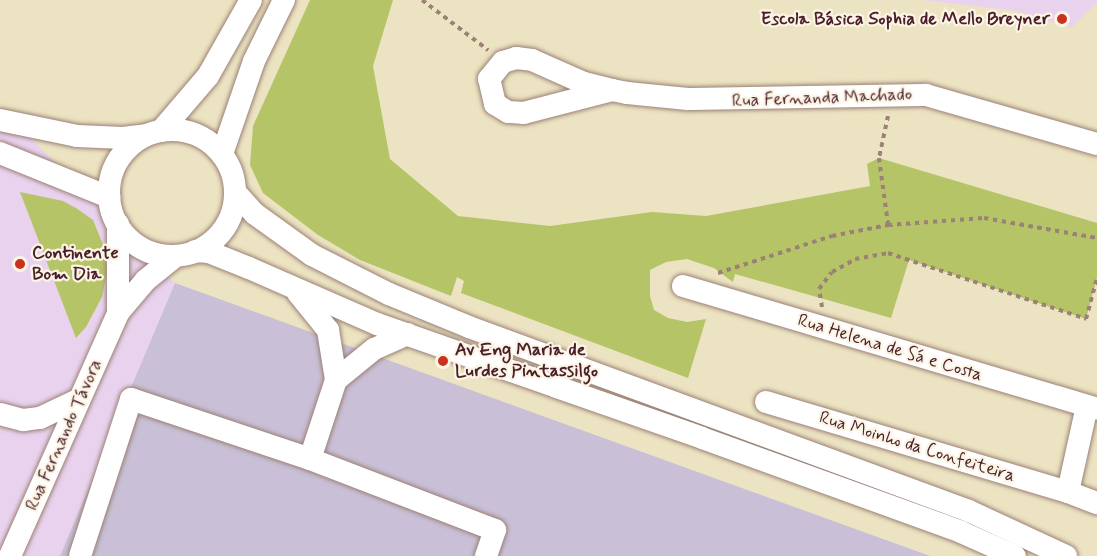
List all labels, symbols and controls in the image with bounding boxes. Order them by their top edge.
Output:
place label: Escola Básica Sophia de Mello Breyner [762,8,1050,30]
marker: Escola Básica Sophia de Mello Breyner [1055,12,1069,26]
street label: Rua Fernanda Machado [731,84,913,112]
place label: Continente Bom Dia [32,243,119,286]
marker: Continente Bom Dia [13,257,27,271]
street label: Rua Helena de Sá e Costa [793,309,987,387]
place label: Av Eng Maria de Lurdes Pintassilgo [455,340,592,382]
marker: Av Eng Maria de Lurdes Pintassilgo [436,354,450,368]
street label: Rua Fernando Távora [22,357,106,513]
street label: Rua Moinho da Confeiteira [817,407,1017,487]

